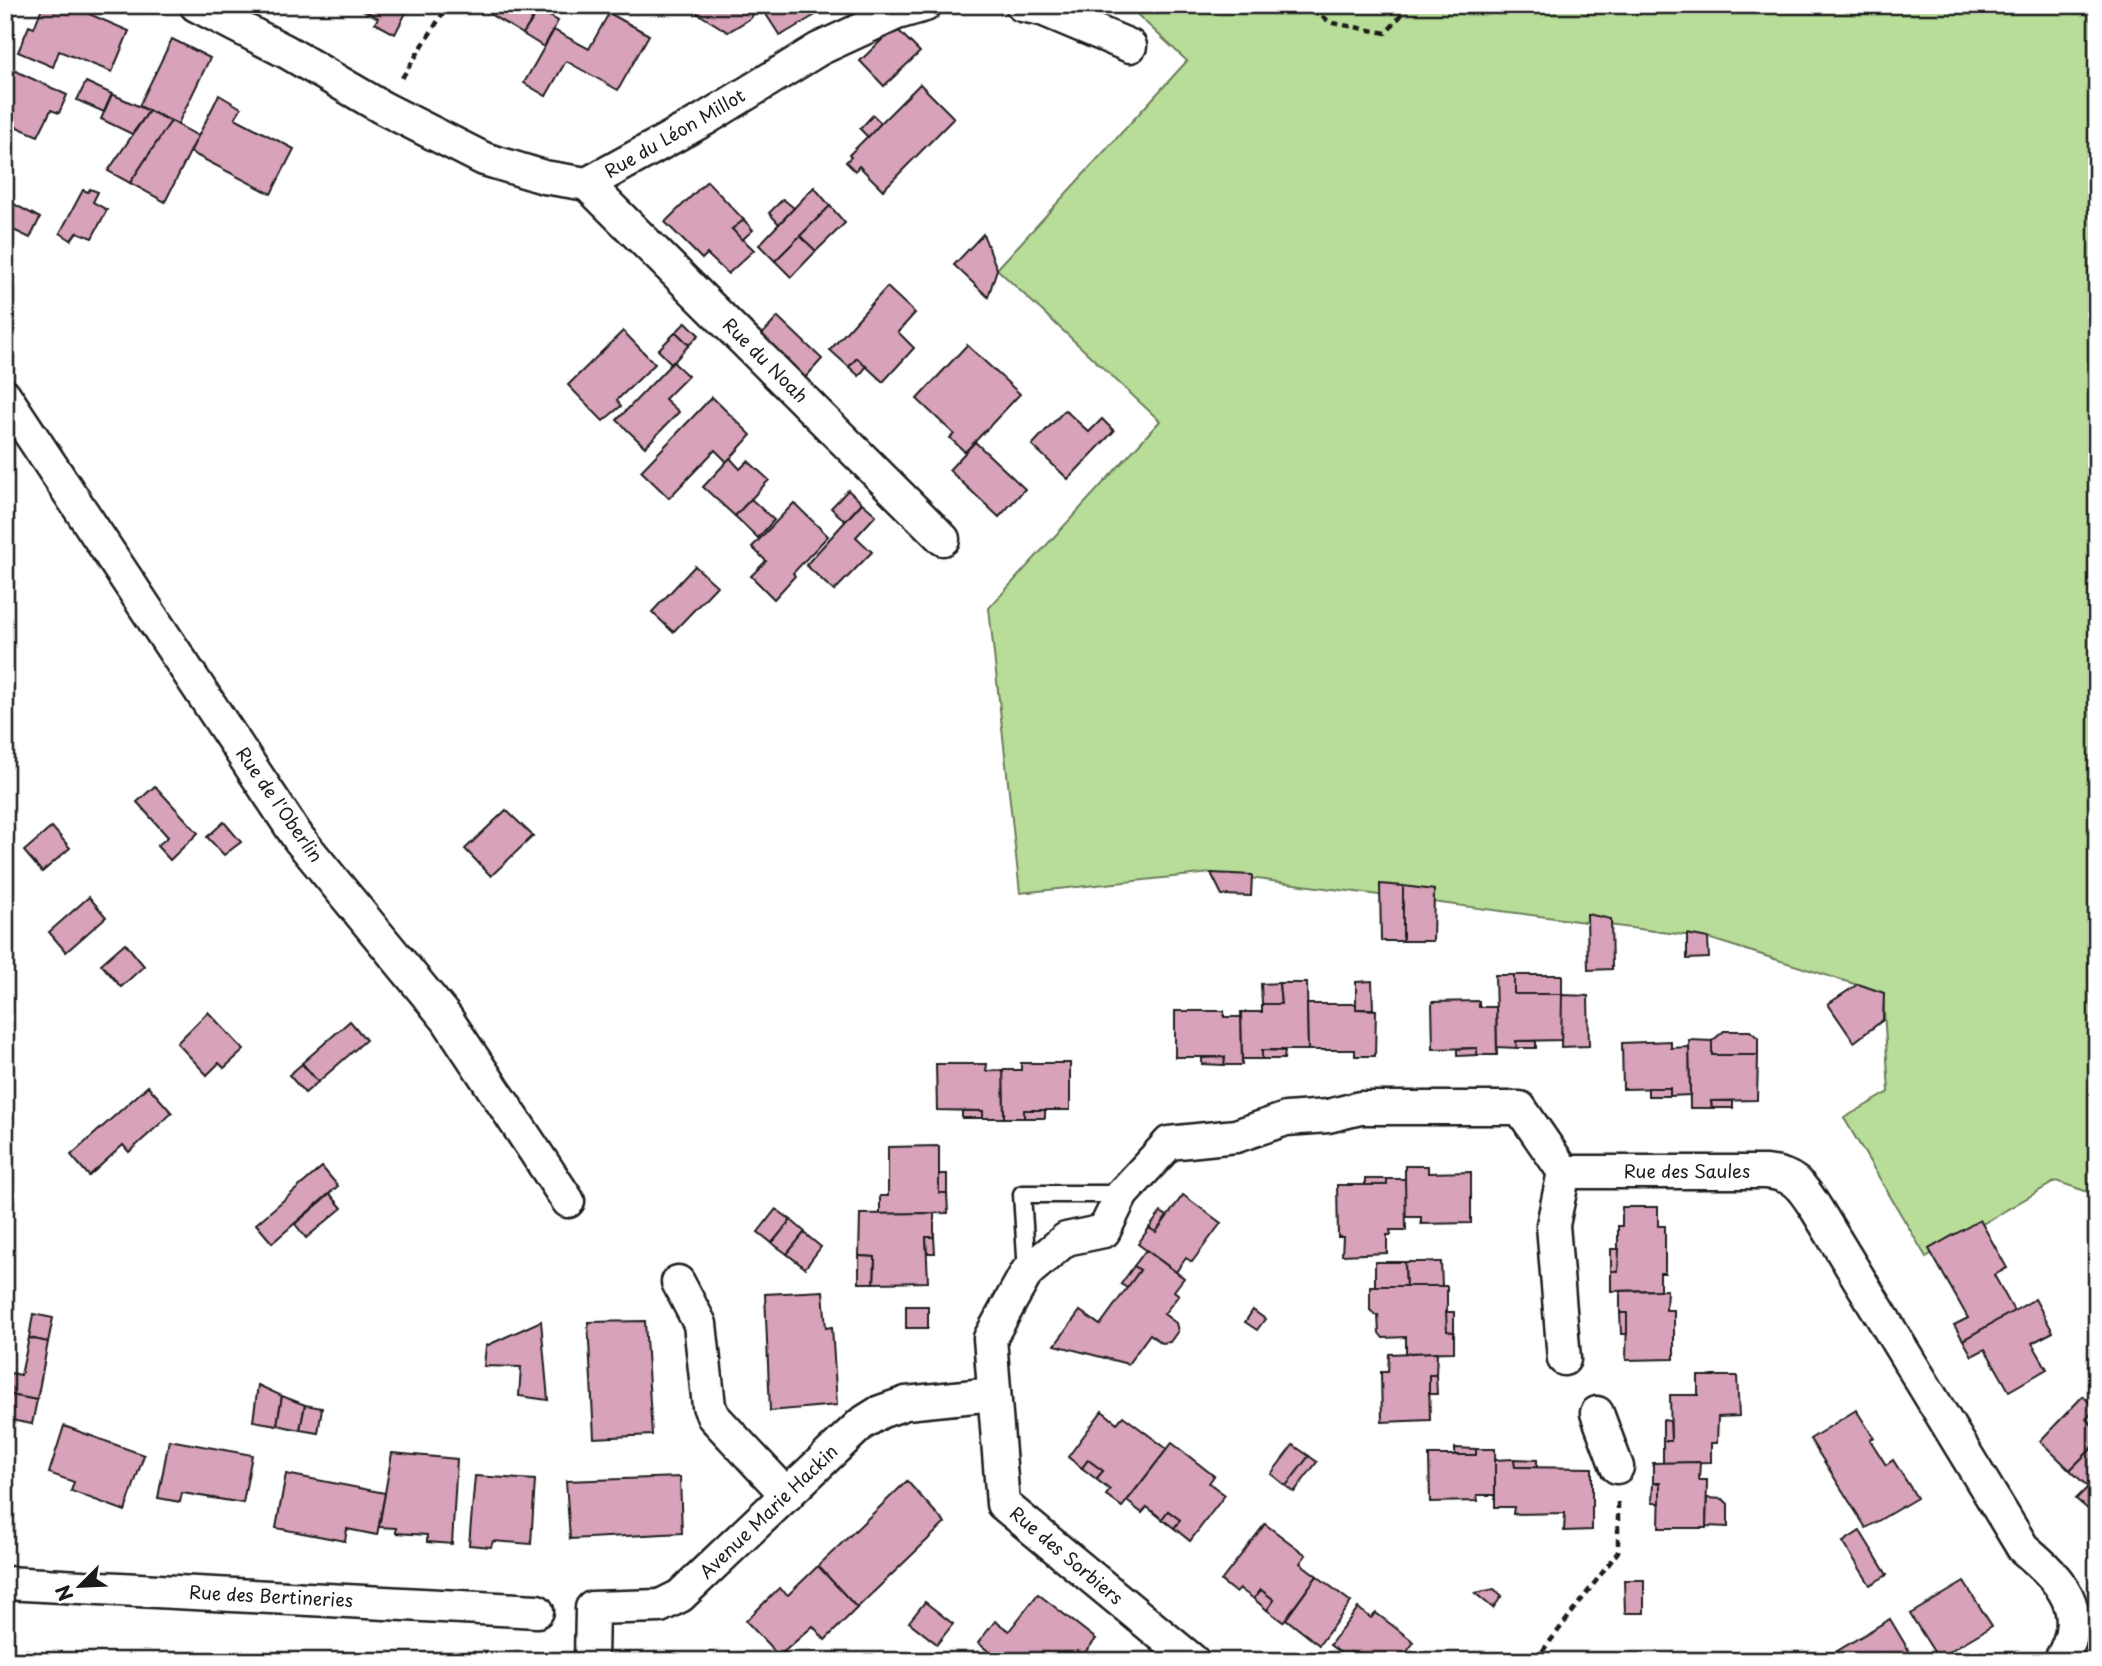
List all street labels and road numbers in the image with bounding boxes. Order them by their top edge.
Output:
street label: Rue du Léon Millot [599,81,750,184]
street label: Rue du Noah [717,311,815,409]
street label: Rue de l'Oberlin [230,741,330,867]
street label: Rue des Saules [1624,1157,1750,1184]
street label: Avenue Marie Hackin [693,1438,843,1584]
street label: Rue des Sorbiers [1004,1499,1130,1610]
street label: Rue des Bertineries [188,1578,354,1613]

